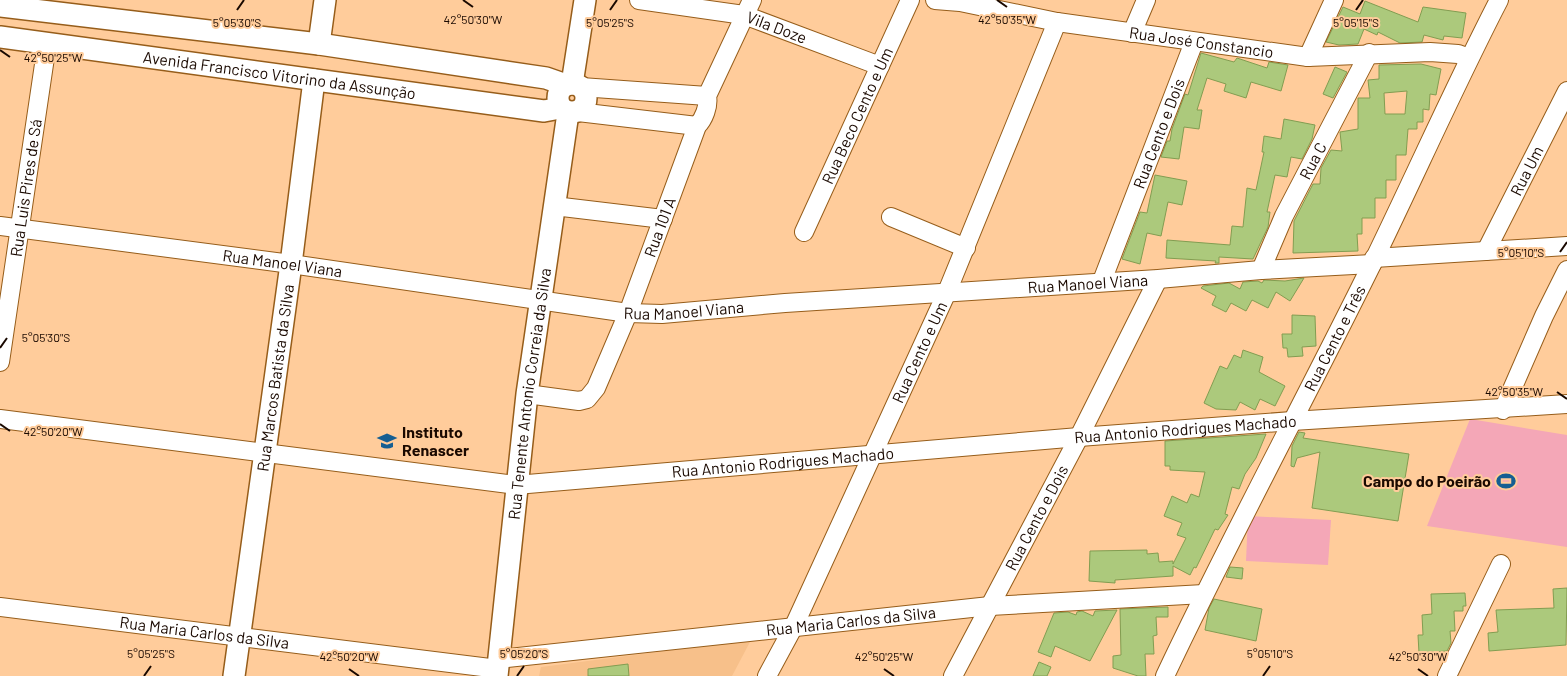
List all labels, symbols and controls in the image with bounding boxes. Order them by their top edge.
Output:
street label: Vila Doze [744,7,810,47]
text: 42°50'30"W [444,12,503,26]
text: 42°50'35"W [978,12,1037,26]
text: 5°05'30"S [213,15,261,29]
text: 5°05'25"S [586,15,634,29]
text: 5°05'15"S [1333,15,1379,29]
street label: Rua José Constancio [1128,22,1275,61]
street label: Rua Beco Cento e Um [817,44,896,187]
street label: Avenida Francisco Vitorino da Assunção [142,47,417,102]
text: 42°50'25"W [24,50,83,64]
street label: Rua Cento e Dois [1129,76,1188,191]
street label: Rua Luis Pires de Sá [6,118,45,258]
street label: Rua C [1295,139,1330,182]
street label: Rua Um [1506,142,1547,199]
street label: Rua 101 A [639,194,679,260]
street label: Rua Manoel Viana [222,245,344,280]
text: 5°05'10"S [1498,245,1544,259]
street label: Rua Tenente Antonio Correia da Silva [504,267,554,521]
street label: Rua Manoel Viana [1027,270,1149,296]
street label: Rua Cento e Três [1300,282,1369,394]
street label: Rua Marcos Batista da Silva [252,283,297,473]
street label: Rua Manoel Viana [623,297,745,323]
street label: Rua Cento e Um [888,298,950,406]
text: 5°05'30"S [22,330,70,344]
text: 42°50'35"W [1485,384,1544,398]
street label: Rua Antonio Rodrigues Machado [1074,411,1297,446]
place label: Instituto Renascer [402,422,469,459]
text: 42°50'20"W [23,424,83,438]
school or university icon: Instituto Renascer [376,430,398,452]
street label: Rua Antonio Rodrigues Machado [671,443,895,481]
street label: Rua Cento e Dois [1001,462,1072,573]
sports icon: Campo do Poeirão [1495,470,1517,492]
place label: Campo do Poeirão [1363,471,1491,490]
street label: Rua Maria Carlos da Silva [765,602,937,639]
street label: Rua Maria Carlos da Silva [119,612,290,652]
text: 5°05'25"S [127,646,175,660]
text: 5°05'20"S [500,646,548,660]
text: 5°05'10"S [1247,646,1293,660]
text: 42°50'20"W [319,649,379,663]
text: 42°50'25"W [855,649,914,663]
text: 42°50'30"W [1389,649,1448,663]

